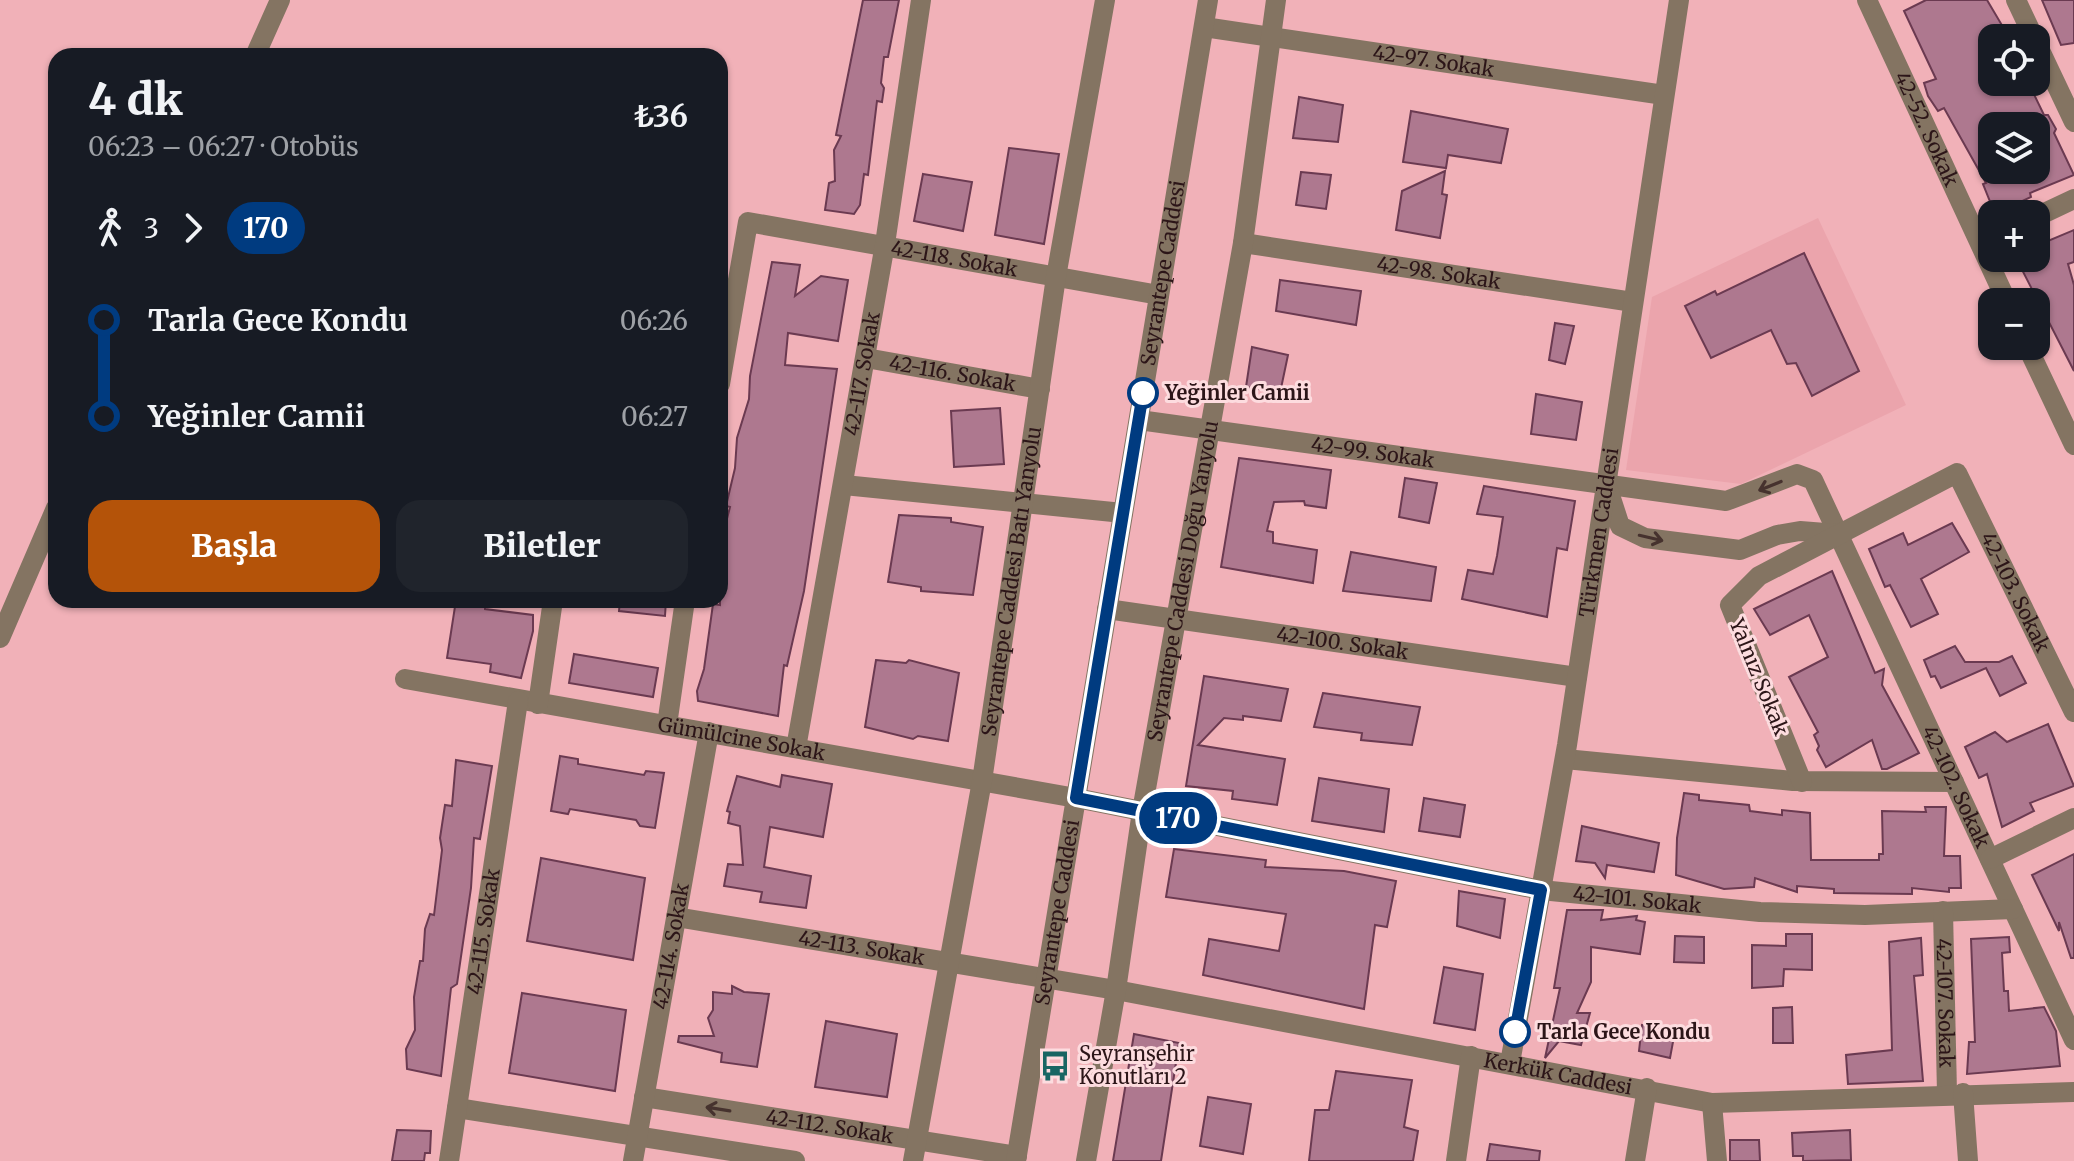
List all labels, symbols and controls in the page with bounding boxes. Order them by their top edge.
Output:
map controls [1978,24,2050,360]
button: locate [1978,24,2050,96]
street label: 42-97. Sokak [1371,39,1496,82]
street label: 42-52. Sokak [1890,67,1965,190]
text: 4 dk [88,72,183,127]
text: ₺36 [634,97,688,135]
button: layers [1978,112,2050,184]
text: 06:23 – 06:27 · Otobüs [88,130,359,163]
street label: Seyrantepe Caddesi [1135,178,1190,368]
button: + [1978,200,2050,272]
icon: walk [88,206,132,250]
icon: forward [171,206,215,250]
text: 170 [243,210,289,246]
text: 3 [144,212,159,245]
street label: 42-118. Sokak [889,235,1020,282]
street label: 42-98. Sokak [1375,250,1503,294]
button: − [1978,288,2050,360]
text: Tarla Gece Kondu [148,301,408,339]
text: 06:26 [620,304,688,337]
street label: 42-117. Sokak [838,310,885,438]
street label: 42-116. Sokak [887,349,1018,397]
marker: Yeğinler Camii [1128,378,1158,408]
place label: Yeğinler Camii [1164,380,1310,405]
text: Yeğinler Camii [148,397,365,435]
text: 06:27 [621,400,688,433]
street label: Seyrantepe Caddesi Doğu Yanyolu [1142,418,1223,744]
street label: Seyrantepe Caddesi Batı Yanyolu [976,425,1046,738]
street label: 42-99. Sokak [1310,431,1436,473]
street label: Türkmen Caddesi [1573,446,1624,619]
one-way arrow [1758,479,1783,494]
button: Başla [88,500,380,592]
button: Biletler [396,500,688,592]
street label: 42-103. Sokak [1976,528,2056,656]
one-way arrow [1637,531,1663,546]
street label: Yalnız Sokak [1724,614,1794,739]
street label: 42-100. Sokak [1275,621,1411,665]
street label: Gümülcine Sokak [656,711,828,765]
street label: 42-102. Sokak [1917,721,1996,852]
line badge: 170 [1132,792,1224,844]
text: 170 [1155,800,1201,836]
street label: Seyrantepe Caddesi [1029,818,1084,1007]
street label: 42-115. Sokak [461,866,505,996]
street label: 42-101. Sokak [1572,880,1703,918]
street label: 42-114. Sokak [647,881,694,1011]
street label: 42-113. Sokak [797,925,927,970]
street label: 42-107. Sokak [1932,938,1959,1068]
marker: Tarla Gece Kondu [1500,1017,1530,1047]
place label: Tarla Gece Kondu [1537,1019,1711,1044]
place label: Seyranşehir Konutları 2 [1079,1041,1195,1089]
street label: Kerkük Caddesi [1482,1047,1634,1100]
bus stop icon: Seyranşehir Konutları 2 [1038,1049,1072,1083]
one-way arrow [706,1101,732,1116]
street label: 42-112. Sokak [764,1103,896,1148]

